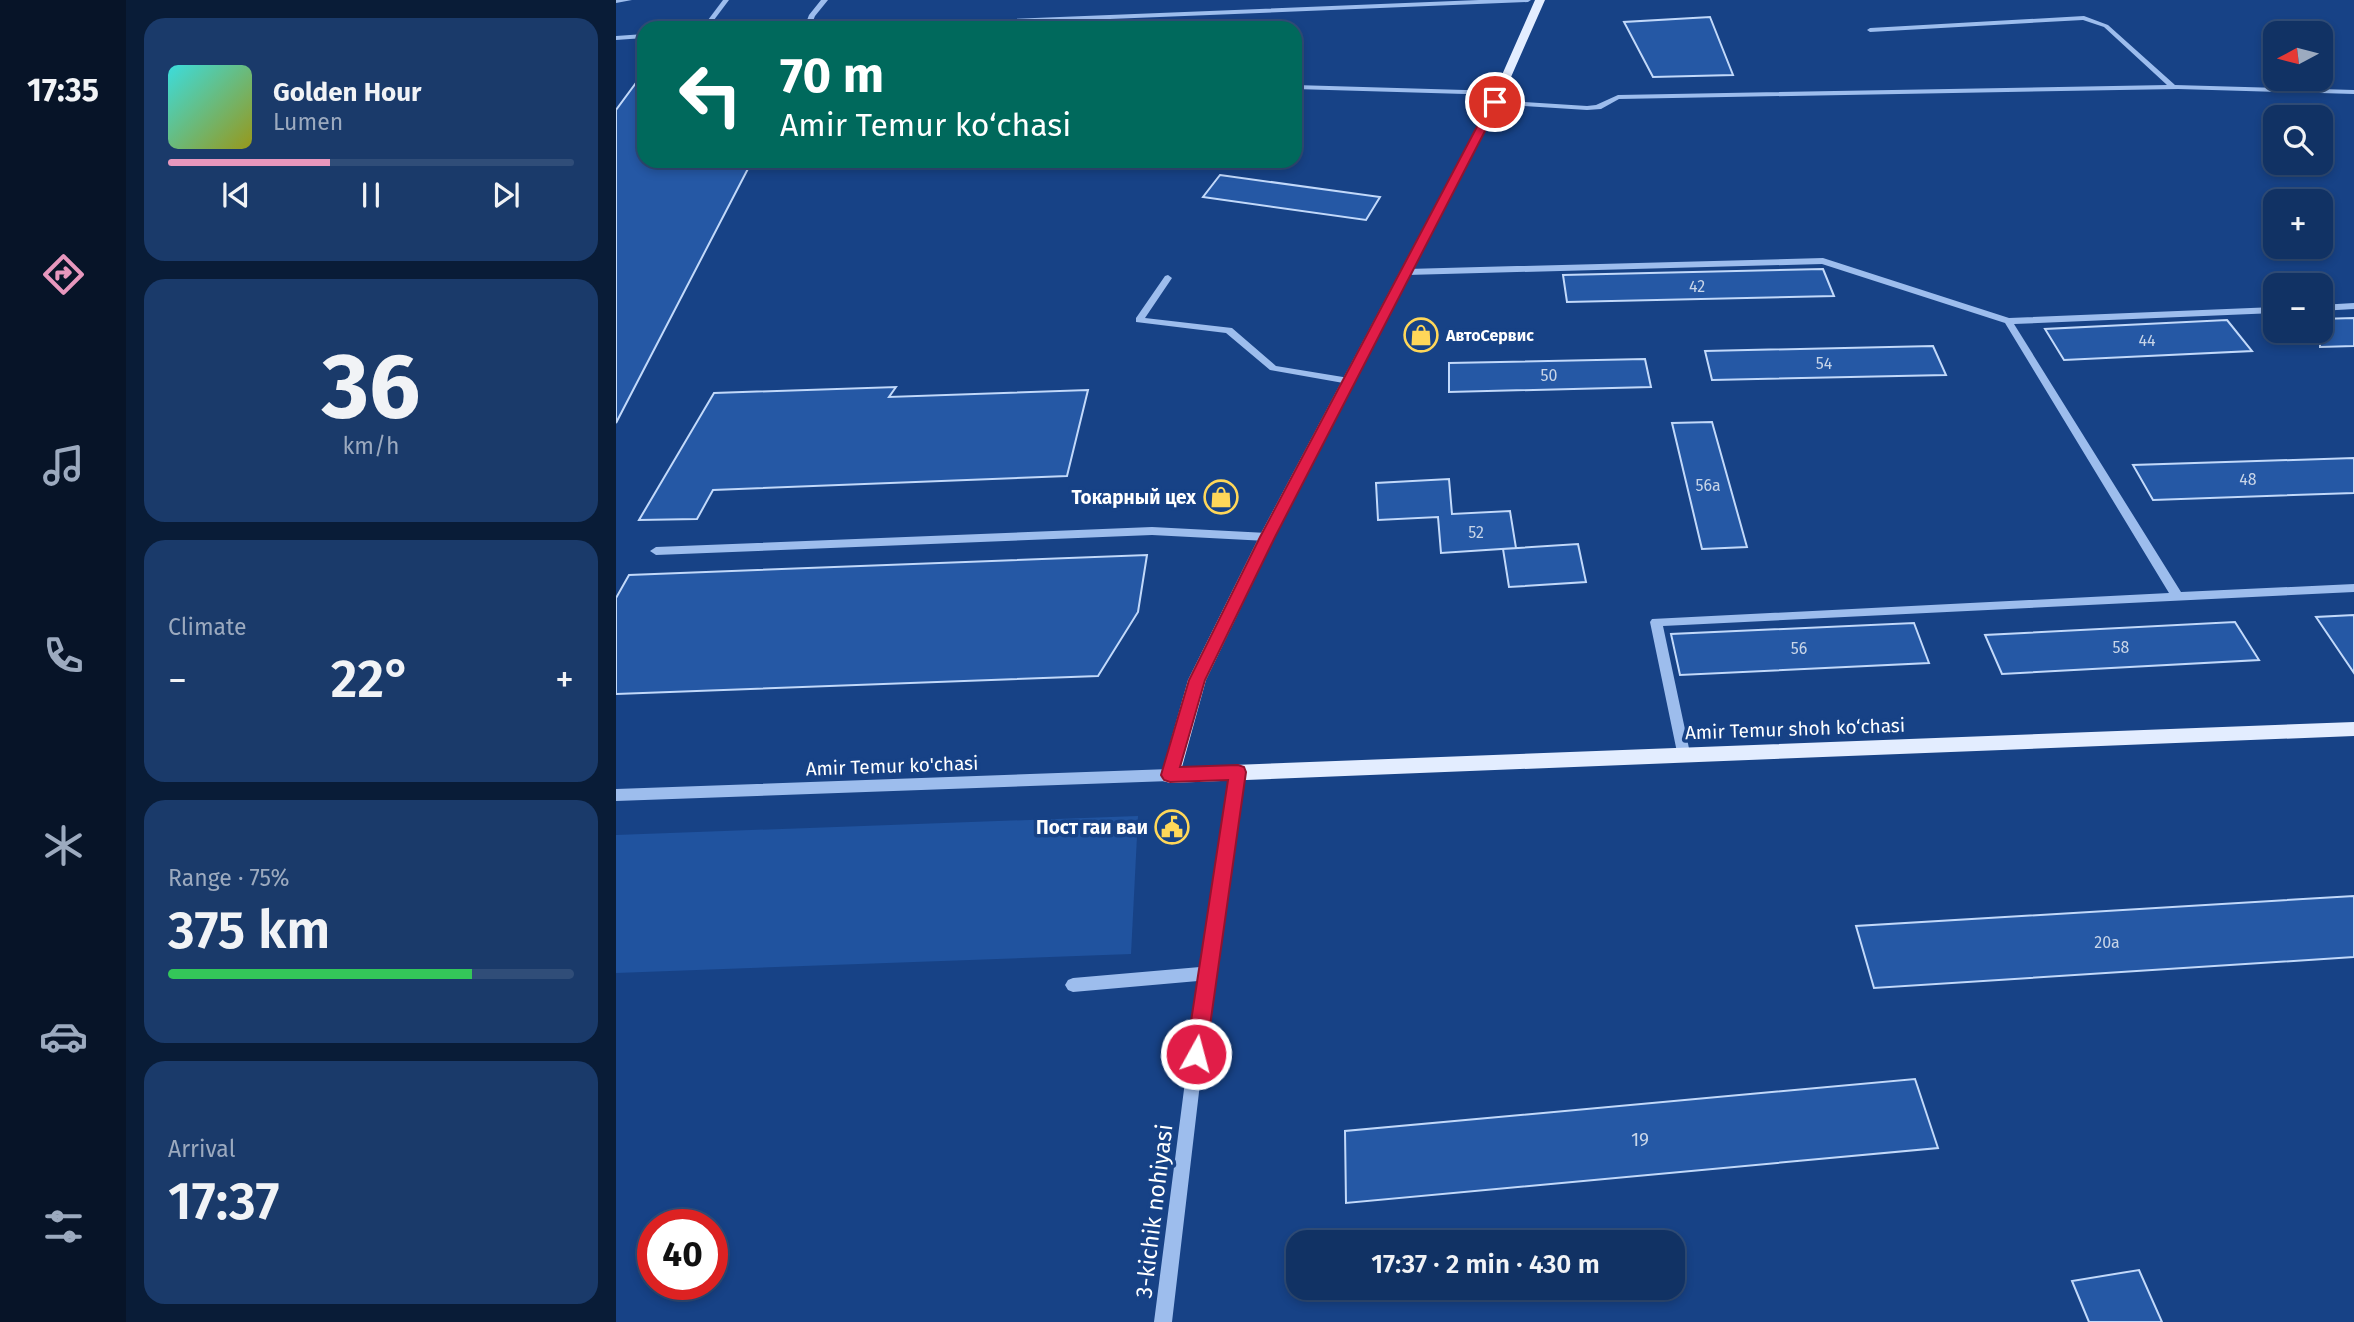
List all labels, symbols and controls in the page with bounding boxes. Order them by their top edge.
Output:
north arrow [2263,21,2333,91]
map controls [2263,21,2333,343]
text: 70 m [780,46,884,105]
icon: left [665,49,756,140]
text: 17:35 [27,71,99,109]
pin [1465,72,1525,132]
text: Golden Hour [273,77,421,108]
icon: arrive [1476,83,1514,121]
button: search [2263,105,2333,175]
text: Amir Temur ko‘chasi [780,106,1071,144]
text: Lumen [273,108,343,136]
icon: previous [217,176,255,214]
icon: pause [352,176,390,214]
icon: next [487,176,525,214]
button: + [2263,189,2333,259]
icon: directions [39,250,88,299]
button: − [2263,273,2333,343]
house number: 42 [1689,277,1705,296]
shop icon: АвтоСервис [1402,316,1440,354]
place label: АвтоСервис [1445,326,1534,345]
house number: 44 [2138,331,2156,350]
text: 36 [322,332,420,441]
house number: 54 [1816,354,1833,373]
house number: 50 [1541,366,1558,385]
text: km/h [343,432,399,460]
icon: music [39,441,88,490]
house number: 48 [2239,470,2257,489]
house number: 56a [1695,476,1721,495]
shop icon: Токарный цех [1202,478,1240,516]
place label: Токарный цех [1071,486,1196,509]
house number: 52 [1468,523,1484,542]
text: Climate [168,613,247,641]
icon: phone [39,631,88,680]
house number: 58 [2113,638,2130,657]
house number: 56 [1791,639,1807,658]
text: 22° [331,648,411,711]
text: − [168,657,187,703]
text: + [555,657,574,703]
street label: Amir Temur shoh ko‘chasi [1685,714,1905,744]
street label: Amir Temur ko'chasi [805,751,979,781]
public building icon: Пост гаи ваи [1153,808,1191,846]
place label: Пост гаи ваи [1036,816,1148,839]
icon: climate [39,821,88,870]
text: Range · 75% [168,864,289,892]
text: 375 km [168,899,330,962]
house number: 20a [2094,933,2120,952]
icon: car [39,1012,88,1061]
position arrow [1159,1017,1233,1091]
street label: 3-kichik nohiyasi [1129,1122,1179,1300]
house number: 19 [1631,1128,1649,1151]
text: Arrival [168,1135,235,1163]
text: 17:37 [168,1170,280,1233]
icon: filters [39,1202,88,1251]
speed limit sign: 40 [637,1209,728,1300]
text: 17:37 · 2 min · 430 m [1371,1249,1600,1280]

